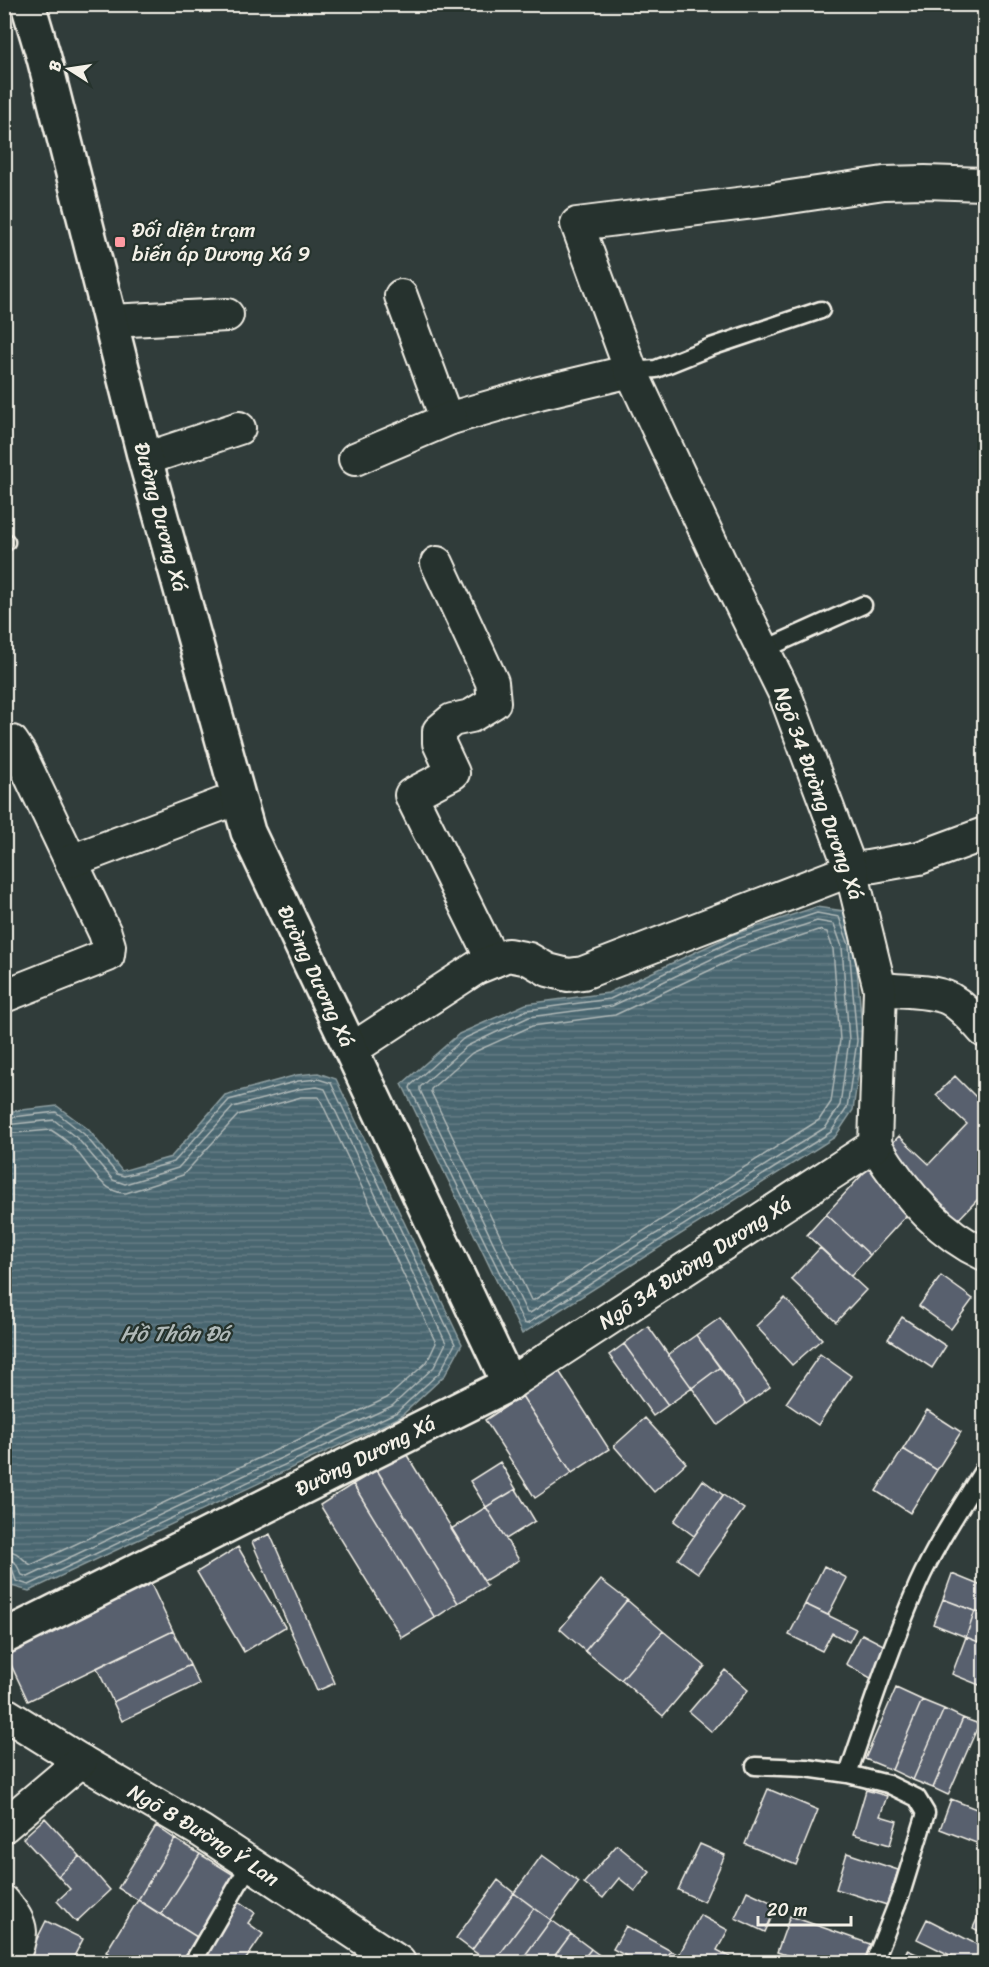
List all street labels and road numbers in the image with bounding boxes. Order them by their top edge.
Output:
street label: Đường Dương Xá [123,438,199,596]
street label: Ngõ 34 Đường Dương Xá [763,681,875,906]
street label: Đường Dương Xá [266,898,366,1054]
street label: Ngõ 34 Đường Dương Xá [590,1185,800,1340]
street label: Đường Dương Xá [288,1404,443,1507]
street label: Ngõ 8 Đường Ỷ Lan [120,1773,287,1897]

